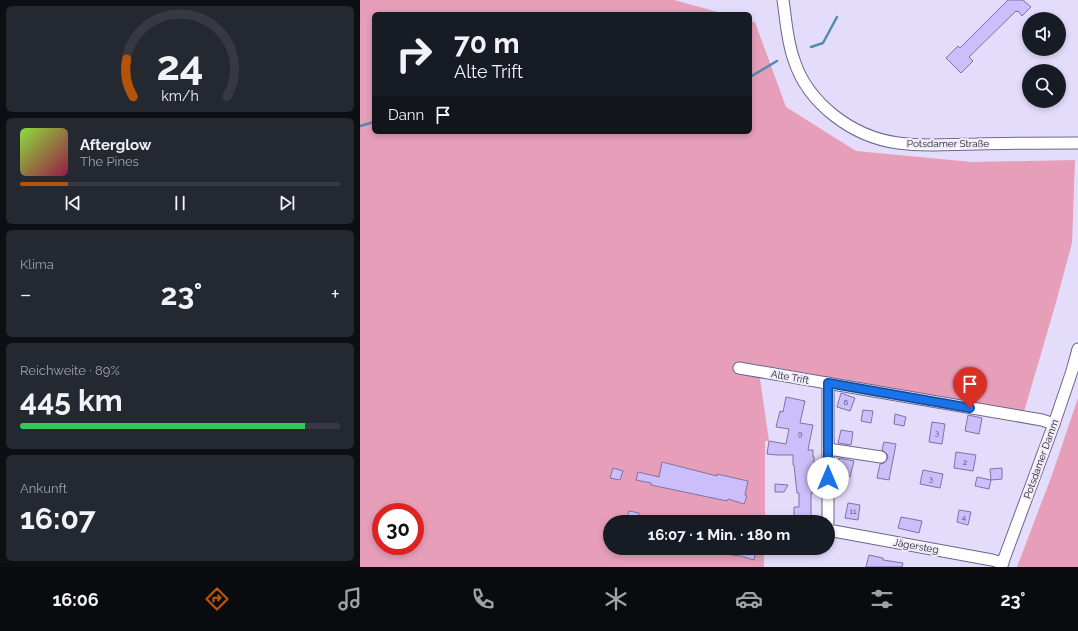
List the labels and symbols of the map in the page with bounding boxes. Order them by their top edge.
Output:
street label: Potsdamer Straße [907,138,989,149]
pin [953,367,987,408]
street label: Alte Trift [770,368,811,386]
house number: 6 [844,397,849,407]
street label: Potsdamer Damm [1022,418,1060,500]
house number: 3 [935,428,939,438]
house number: 9 [798,429,803,439]
position arrow [807,457,849,499]
house number: 2 [963,457,967,467]
house number: 3 [929,474,933,484]
speed limit sign: 30 [372,503,424,555]
house number: 11 [850,506,857,516]
house number: 4 [962,512,967,522]
street label: Jägersteg [892,537,940,555]

